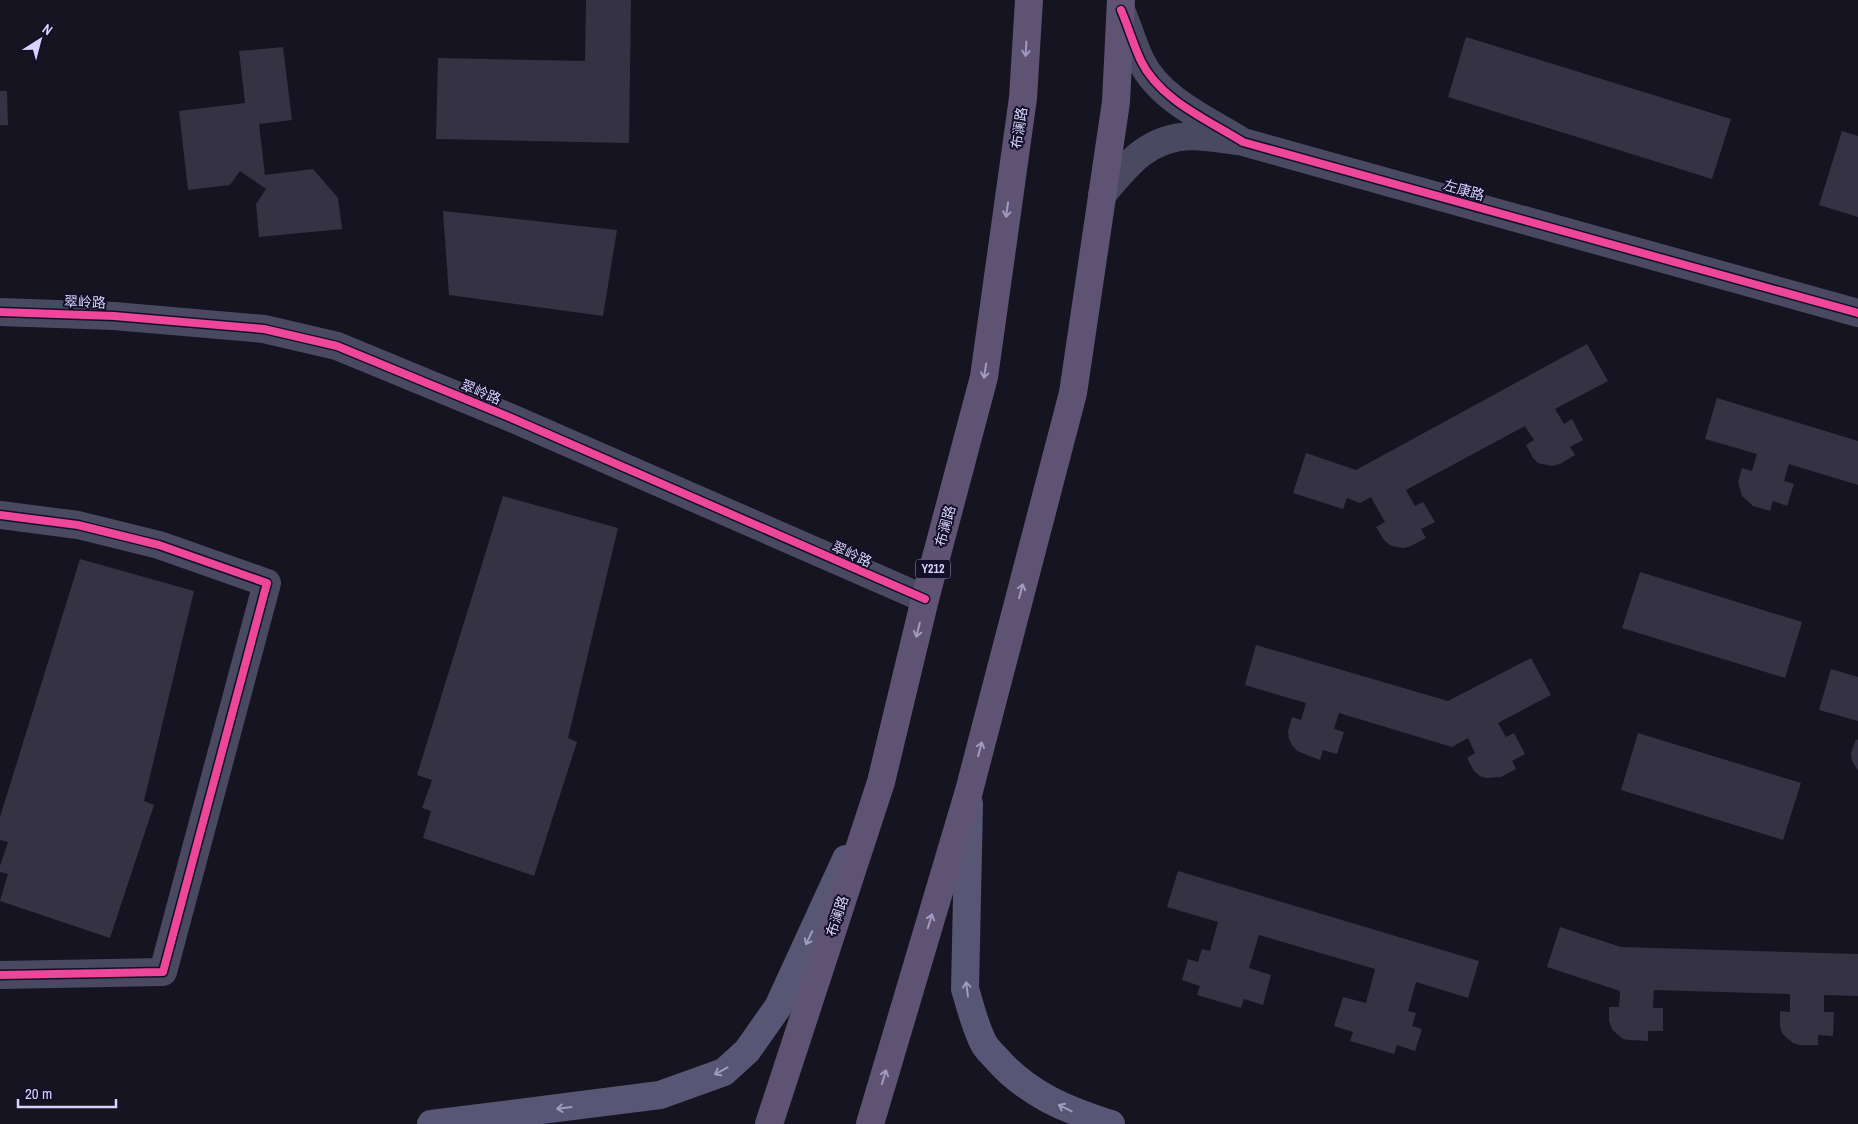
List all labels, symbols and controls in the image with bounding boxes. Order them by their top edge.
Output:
north arrow [15,15,65,65]
text: N [39,20,56,39]
one-way arrow [1021,40,1030,56]
street label: 布澜路 [1007,106,1031,150]
street label: 左康路 [1441,176,1487,204]
one-way arrow [1002,202,1012,218]
street label: 翠岭路 [64,292,106,312]
one-way arrow [980,363,990,379]
street label: 翠岭路 [458,376,504,408]
street label: 布澜路 [931,503,959,549]
street label: 翠岭路 [829,537,875,571]
road number: Y212 [916,560,950,578]
one-way arrow [1017,584,1027,600]
one-way arrow [913,621,922,637]
one-way arrow [976,741,985,757]
street label: 布澜路 [822,893,852,939]
one-way arrow [926,914,936,930]
one-way arrow [804,930,814,945]
one-way arrow [961,981,971,997]
one-way arrow [714,1066,729,1076]
one-way arrow [879,1070,889,1086]
scale bar [18,1076,115,1108]
text: 20 m [25,1083,52,1104]
one-way arrow [557,1103,573,1113]
one-way arrow [1058,1103,1073,1112]

